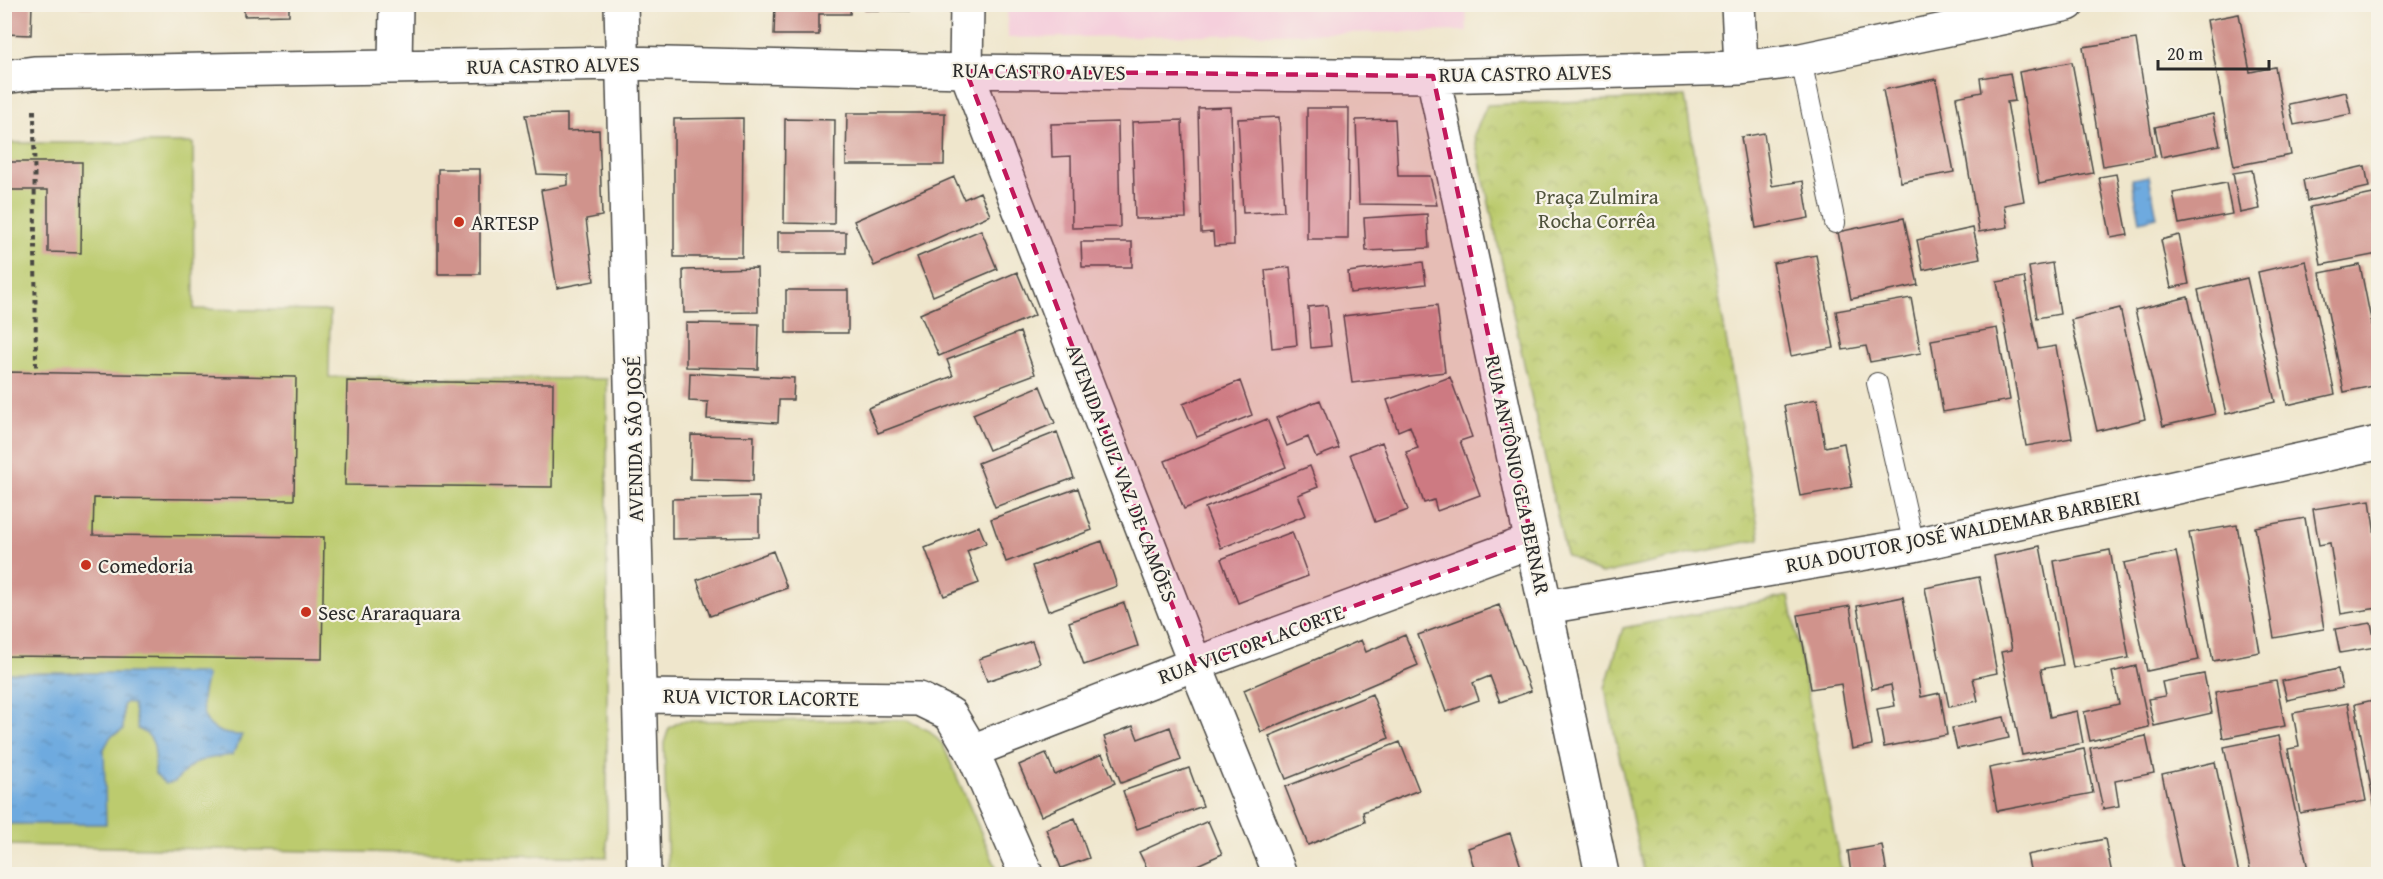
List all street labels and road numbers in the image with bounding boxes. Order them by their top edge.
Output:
street label: RUA CASTRO ALVES [466,48,640,82]
street label: RUA CASTRO ALVES [952,54,1126,88]
street label: RUA CASTRO ALVES [1438,56,1612,90]
street label: AVENIDA LUIZ VAZ DE CAMÕES [1058,340,1186,606]
street label: RUA ANTÔNIO GEA BERNAR [1477,352,1559,599]
street label: AVENIDA SÃO JOSÉ [617,355,651,522]
street label: RUA DOUTOR JOSÉ WALDEMAR BARBIERI [1783,481,2143,581]
street label: RUA VICTOR LACORTE [1154,596,1349,692]
street label: RUA VICTOR LACORTE [663,680,860,714]

